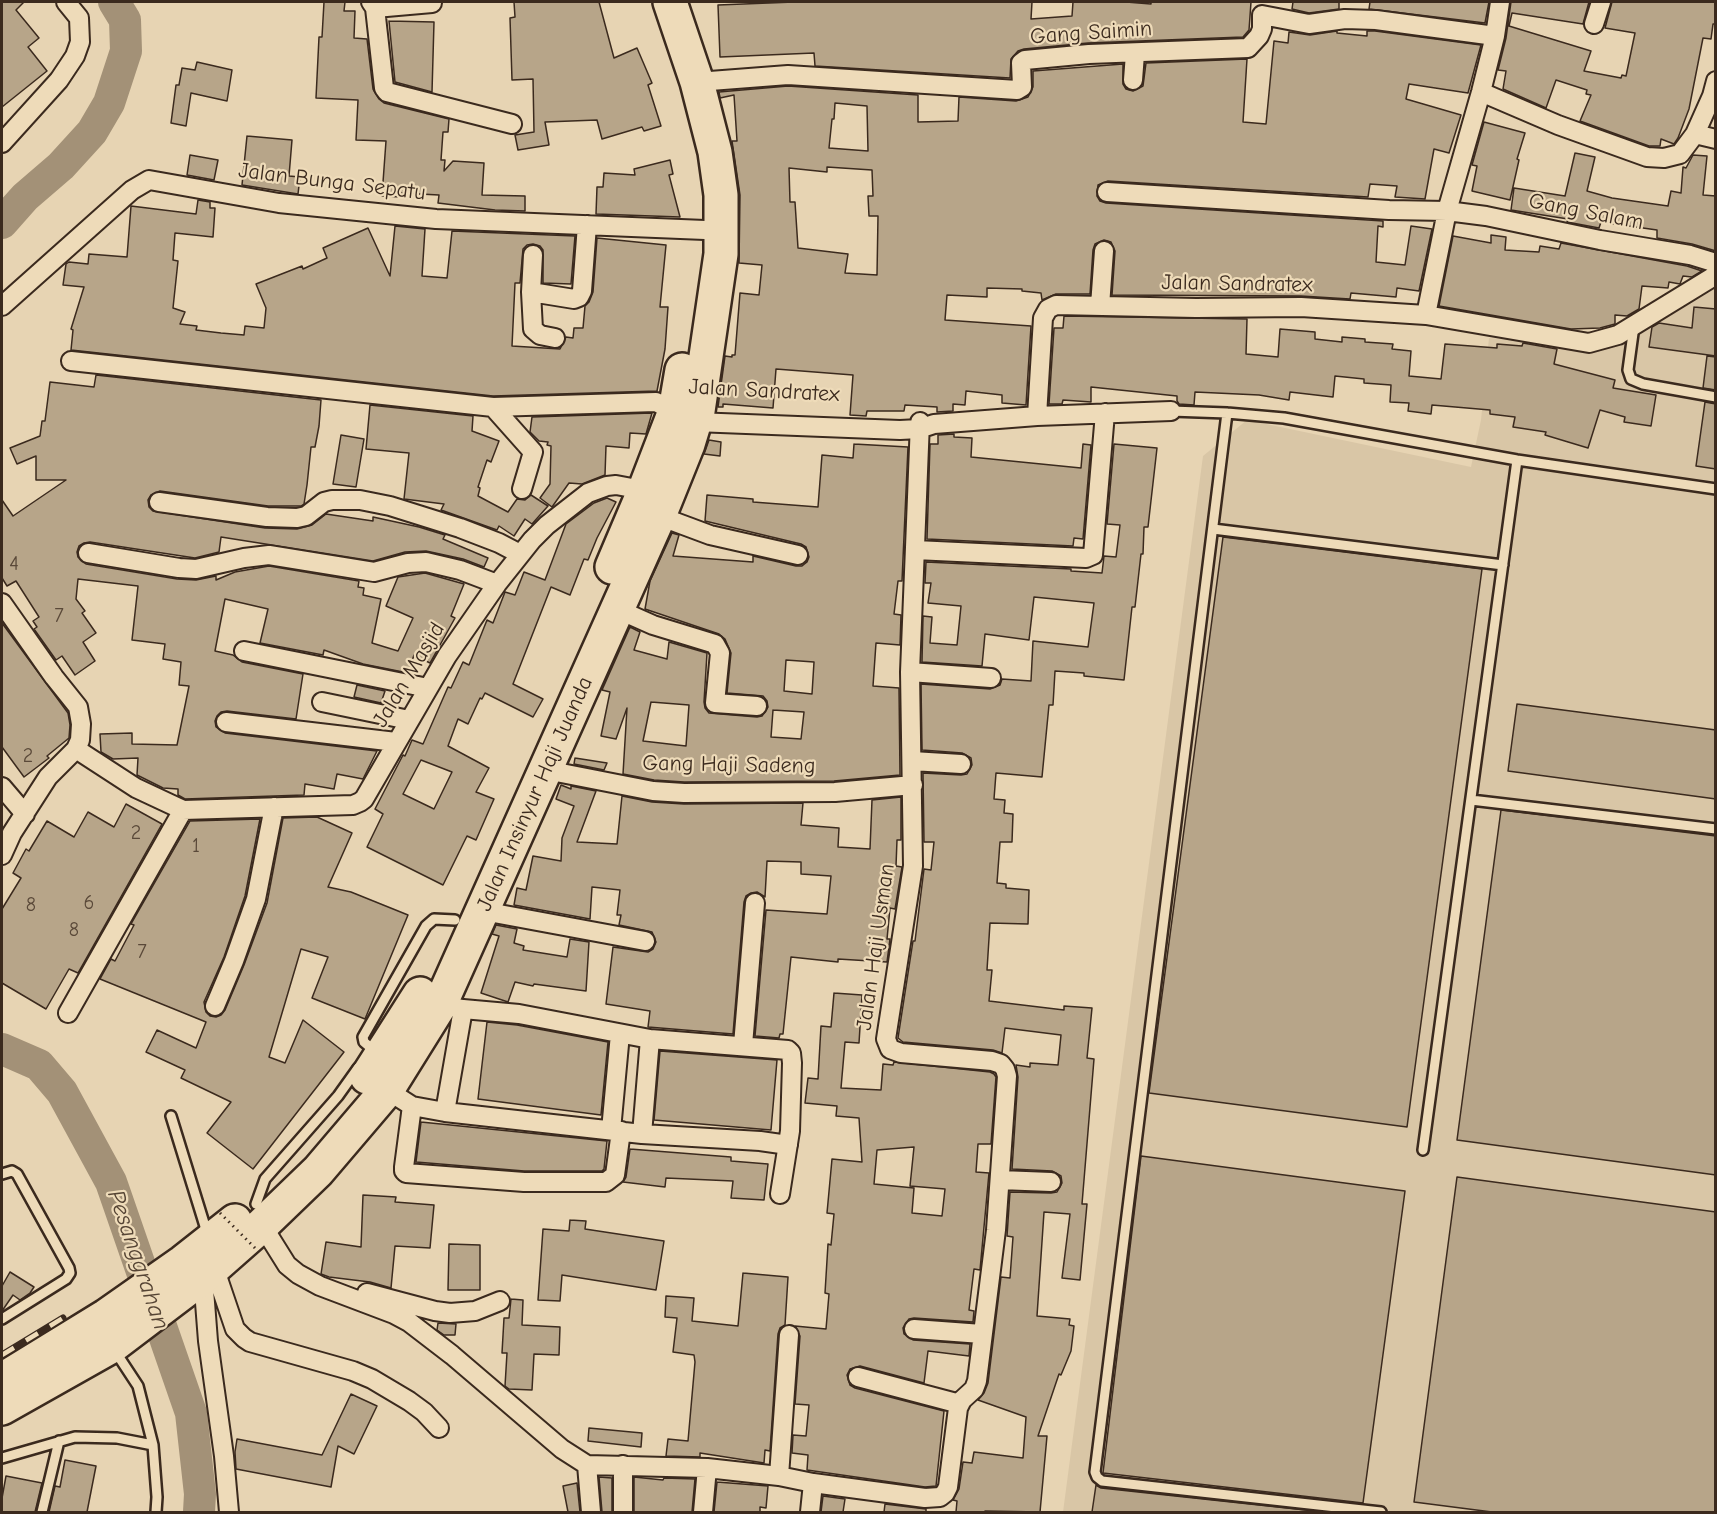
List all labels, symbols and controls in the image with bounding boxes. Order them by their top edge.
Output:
street label: Gang Saimin [1029,16,1153,50]
street label: Jalan Bunga Sepatu [237,157,427,207]
street label: Gang Salam [1526,188,1646,236]
street label: Jalan Sandratex [1161,269,1313,299]
street label: Jalan Sandratex [688,374,840,408]
house number: 4 [9,552,19,576]
house number: 7 [54,604,64,628]
street label: Jalan Masjid [367,618,451,732]
street label: Jalan Insinyur Haji Juanda [471,673,599,915]
house number: 2 [23,744,33,768]
street label: Gang Haji Sadeng [642,750,816,780]
house number: 2 [131,821,141,845]
house number: 1 [192,834,200,858]
street label: Jalan Haji Usman [851,862,901,1032]
house number: 6 [84,891,94,915]
house number: 8 [26,893,36,917]
house number: 8 [69,918,79,942]
house number: 7 [137,940,147,964]
water label: Pesanggrahan [101,1186,175,1334]

